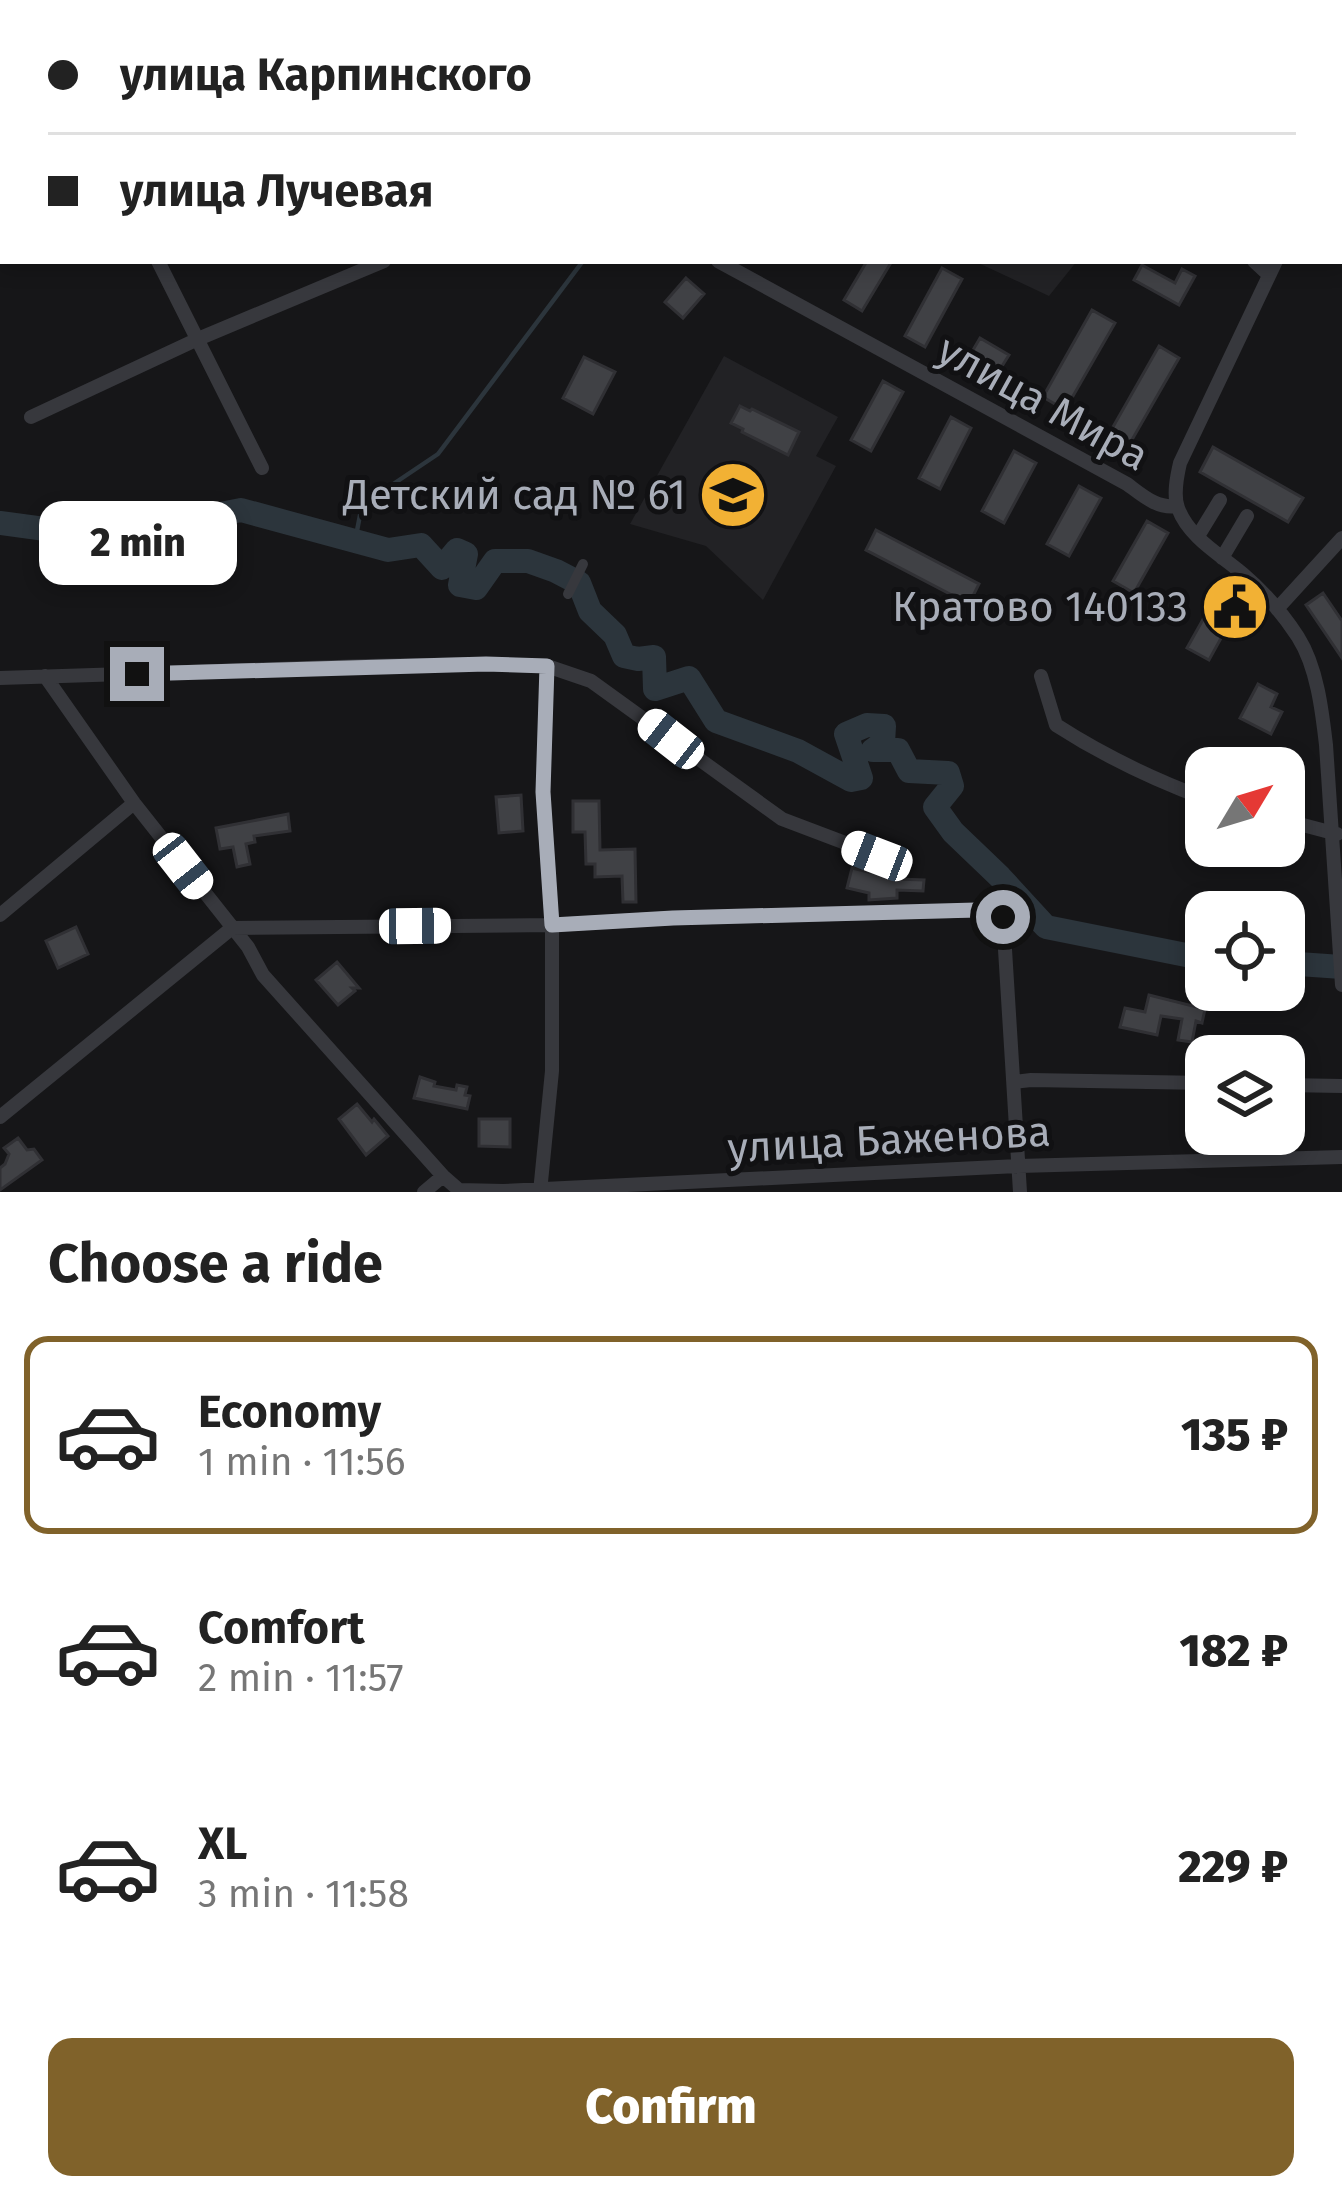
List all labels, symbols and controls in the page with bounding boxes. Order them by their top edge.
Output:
text: улица Карпинского [120,48,532,102]
text: улица Лучевая [120,164,434,218]
street label: улица Мира [929,325,1157,481]
school or university icon: Детский сад № 61 [698,460,768,530]
place label: Детский сад № 61 [342,470,686,520]
callout: 2 min [38,500,236,584]
text: 2 min [90,520,186,566]
public building icon: Кратово 140133 [1200,572,1270,642]
place label: Кратово 140133 [892,582,1188,632]
route end [110,647,164,701]
car [632,703,710,775]
north arrow [1185,747,1305,867]
map controls [1185,747,1305,1155]
car [837,826,917,886]
car [147,827,219,905]
route start [976,890,1030,944]
button: locate [1185,891,1305,1011]
car [379,907,451,945]
button: layers [1185,1035,1305,1155]
street label: улица Баженова [726,1107,1052,1173]
text: Choose a ride [48,1232,383,1296]
icon: car [54,1381,162,1489]
text: Economy [198,1385,381,1439]
text: 135 ₽ [1181,1408,1288,1462]
text: 1 min · 11:56 [198,1439,406,1485]
icon: car [54,1597,162,1705]
text: Comfort [198,1601,365,1655]
text: 182 ₽ [1180,1624,1288,1678]
text: 2 min · 11:57 [198,1655,404,1701]
icon: car [54,1813,162,1921]
text: XL [198,1817,247,1871]
text: 229 ₽ [1178,1840,1288,1894]
text: 3 min · 11:58 [198,1871,409,1917]
button: Confirm [48,2038,1294,2176]

